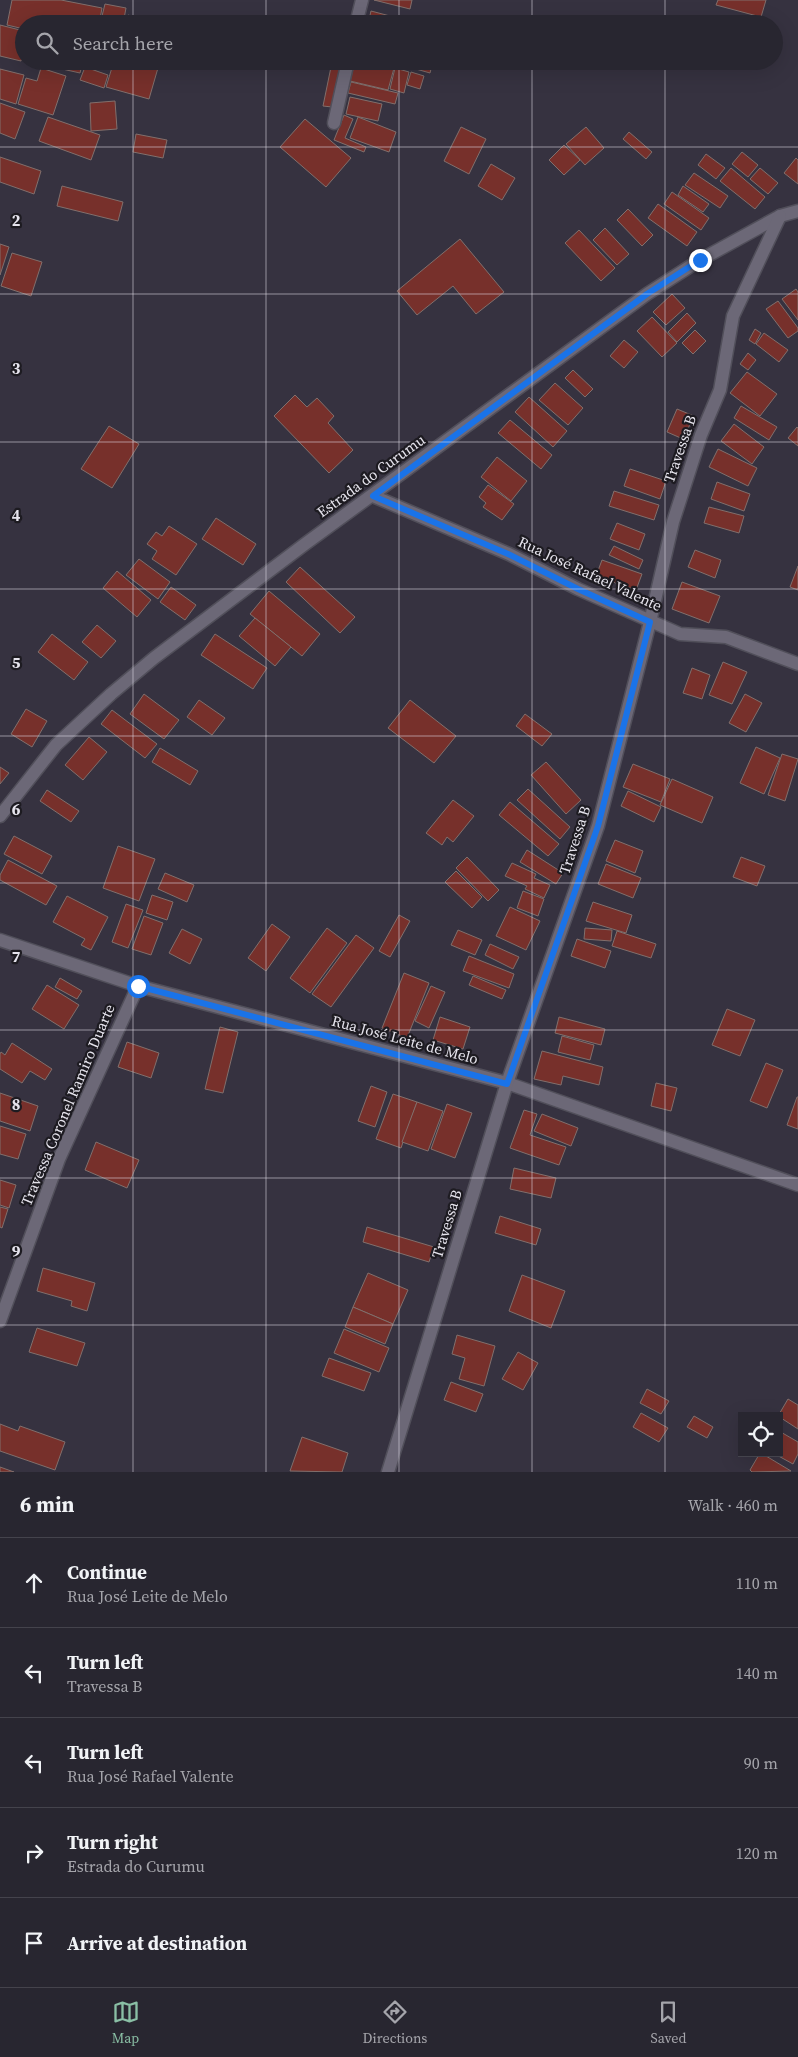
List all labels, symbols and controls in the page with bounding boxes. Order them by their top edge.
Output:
search box [15,15,783,70]
icon: search [33,29,61,57]
text: Search here [73,30,173,56]
text: 2 [12,209,21,231]
route end [689,249,712,272]
text: 3 [12,357,21,379]
street label: Travessa B [658,412,701,486]
street label: Estrada do Curumu [312,429,429,522]
text: 4 [12,504,21,526]
street label: Rua José Rafael Valente [515,531,666,616]
text: 5 [12,651,21,673]
text: 6 [12,798,21,820]
street label: Travessa B [554,803,595,877]
text: 7 [12,945,21,967]
route start [127,975,150,998]
street label: Travessa Coronel Ramiro Duarte [15,1000,120,1209]
street label: Rua José Leite de Melo [330,1010,481,1069]
text: 8 [12,1093,20,1115]
street label: Travessa B [426,1187,467,1261]
text: 9 [12,1240,21,1262]
map controls [738,1412,783,1457]
button: locate [738,1412,783,1457]
text: 6 min [20,1490,75,1519]
text: Walk · 460 m [688,1494,778,1516]
text: Continue [67,1559,147,1585]
icon: ahead [20,1569,48,1597]
text: 110 m [736,1572,778,1594]
text: Rua José Leite de Melo [67,1585,228,1607]
text: Turn left [67,1649,143,1675]
icon: left [20,1659,48,1687]
text: 140 m [736,1662,778,1684]
text: Travessa B [67,1675,142,1697]
text: Turn left [67,1739,143,1765]
icon: left [20,1749,48,1777]
text: 90 m [744,1752,778,1774]
text: Rua José Rafael Valente [67,1765,234,1787]
text: Turn right [67,1829,158,1855]
icon: right [20,1839,48,1867]
text: 120 m [736,1842,778,1864]
text: Estrada do Curumu [67,1855,205,1877]
icon: arrive [20,1929,48,1957]
text: Arrive at destination [67,1930,247,1956]
tab: Map [112,1998,140,2048]
tab: Directions [363,1998,427,2048]
tab: Saved [651,1998,686,2048]

